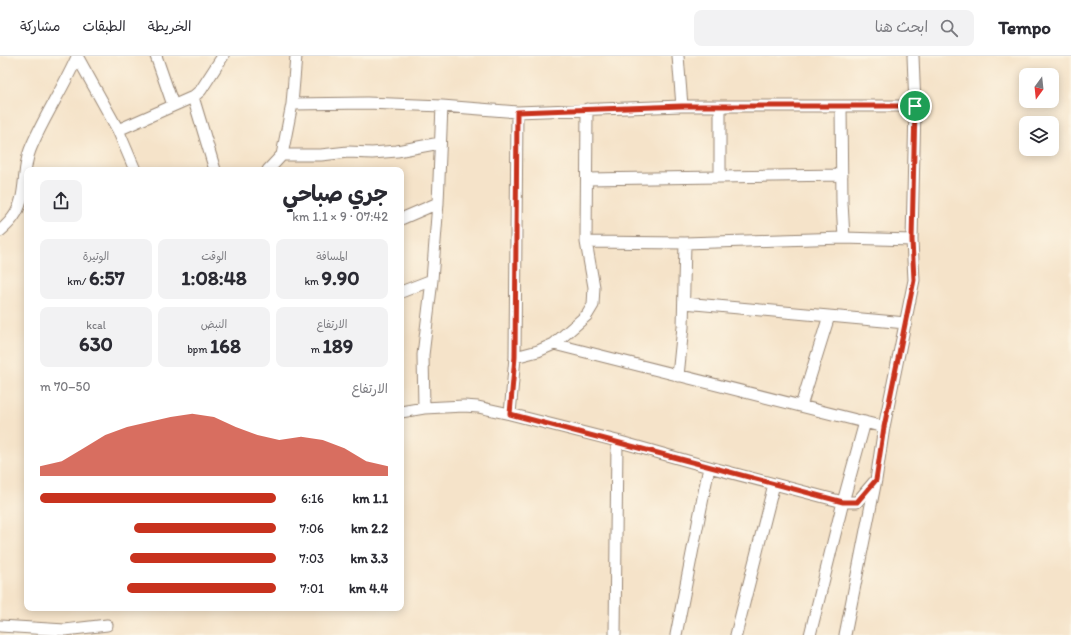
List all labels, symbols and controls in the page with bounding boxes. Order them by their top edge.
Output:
search box [694,10,974,46]
text: Tempo [998,16,1051,39]
icon: search [938,17,960,39]
text: مشاركة [20,18,60,35]
text: الطبقات [82,18,126,35]
text: الخريطة [148,18,191,35]
text: ابحث هنا [875,18,928,36]
north arrow [1019,68,1059,108]
map controls [1019,68,1059,156]
pin [898,89,932,123]
icon: arrive [904,95,926,117]
button: layers [1019,116,1059,156]
button: share [40,180,82,222]
text: جري صباحي [283,180,388,207]
text: 07:42 · 9 × 1.1 km [292,209,388,224]
text: الوتيرة [83,250,109,263]
text: الوقت [201,250,227,263]
text: المسافة [316,250,348,263]
text: 6:57 [89,266,125,290]
text: 1:08:48 [181,266,247,290]
text: 9.90 [321,266,360,290]
text: /km [67,275,89,288]
text: km [304,275,321,288]
text: النبض [201,318,227,331]
text: الارتفاع [317,318,347,331]
text: kcal [86,319,106,332]
text: 630 [79,332,113,356]
text: 168 [210,334,241,358]
text: 189 [323,334,353,358]
text: bpm [187,343,210,356]
text: m [311,343,323,356]
text: 50–70 m [40,379,90,394]
text: الارتفاع [352,381,388,396]
text: 6:16 [301,491,324,506]
text: 1.1 km [353,491,388,506]
text: 7:06 [299,521,324,536]
text: 2.2 km [351,521,388,536]
text: 7:03 [299,551,324,566]
text: 3.3 km [351,551,388,566]
text: 7:01 [300,581,324,596]
text: 4.4 km [349,581,388,596]

